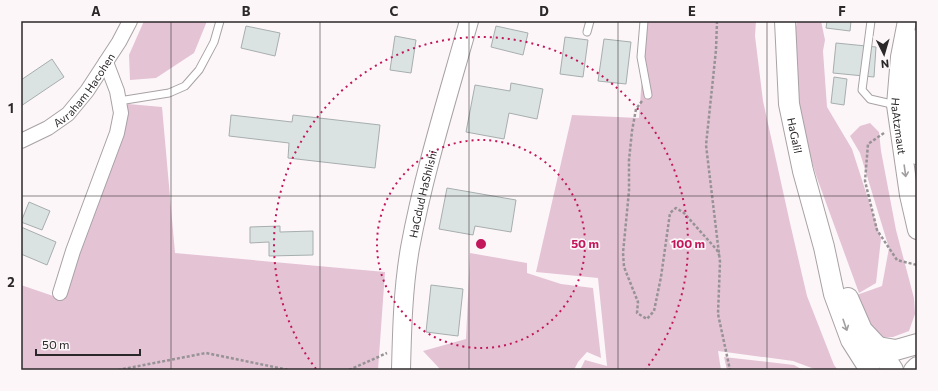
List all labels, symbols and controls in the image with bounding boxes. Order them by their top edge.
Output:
text: A [91,3,101,19]
text: B [242,3,251,19]
text: C [390,3,399,19]
text: D [539,3,549,19]
text: E [688,3,696,19]
text: F [838,3,846,19]
north arrow [864,34,904,74]
street label: Avraham Hacohen [50,50,117,129]
text: N [880,58,890,71]
street label: HaAtzmaut [889,97,910,156]
text: 1 [8,100,14,116]
street label: HaGalil [785,116,806,154]
street label: HaGdud HaShlishi [406,148,439,239]
one-way arrow [901,164,909,177]
text: 50 m [571,236,599,250]
text: 100 m [671,236,705,250]
centre of rings [474,237,488,251]
text: 2 [7,274,15,290]
one-way arrow [842,319,850,331]
scale bar [36,331,140,357]
text: 50 m [42,337,70,351]

